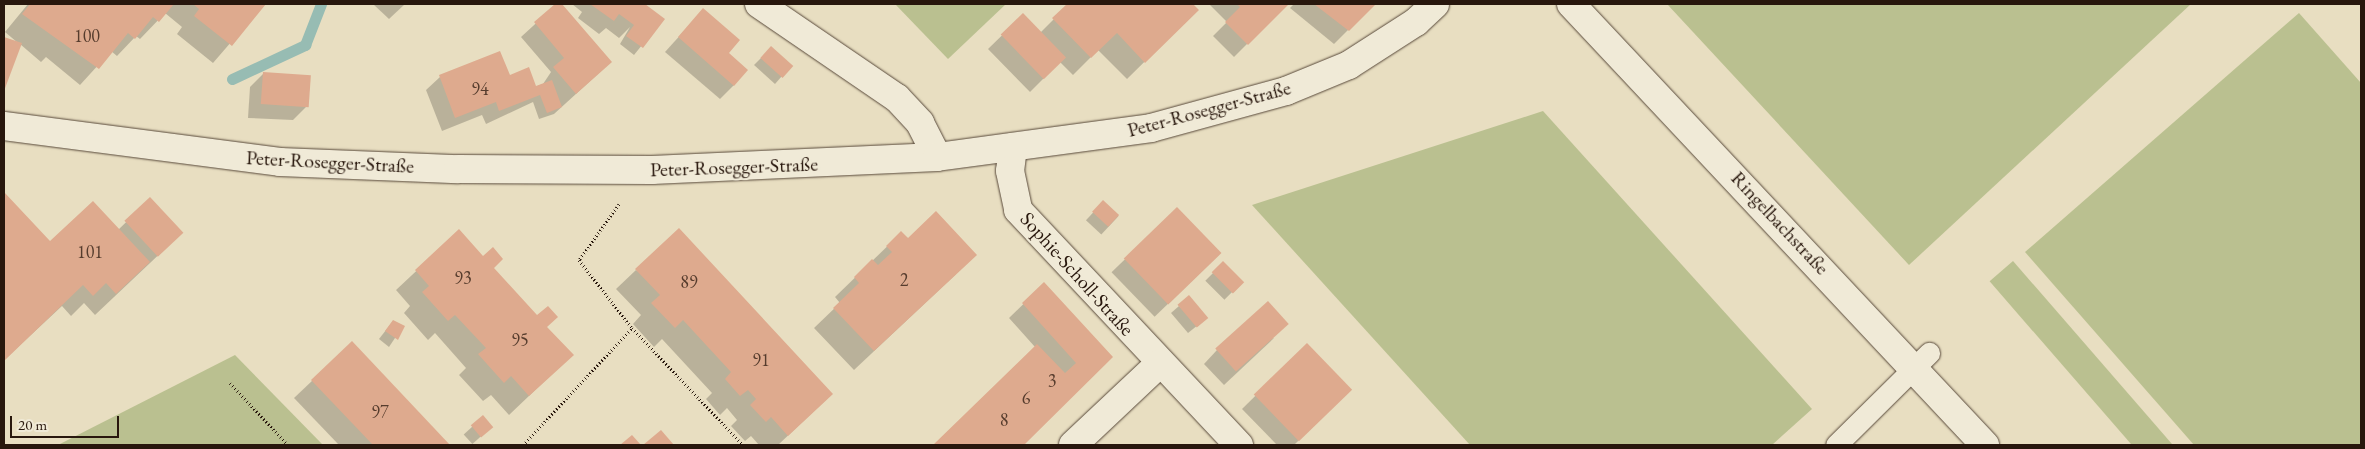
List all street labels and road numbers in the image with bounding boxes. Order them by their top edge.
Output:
street label: Peter-Rosegger-Straße [1125,76,1293,142]
street label: Peter-Rosegger-Straße [245,146,415,178]
street label: Peter-Rosegger-Straße [650,152,818,182]
street label: Ringelbachstraße [1726,166,1834,280]
street label: Sophie-Scholl-Straße [1015,207,1139,341]

